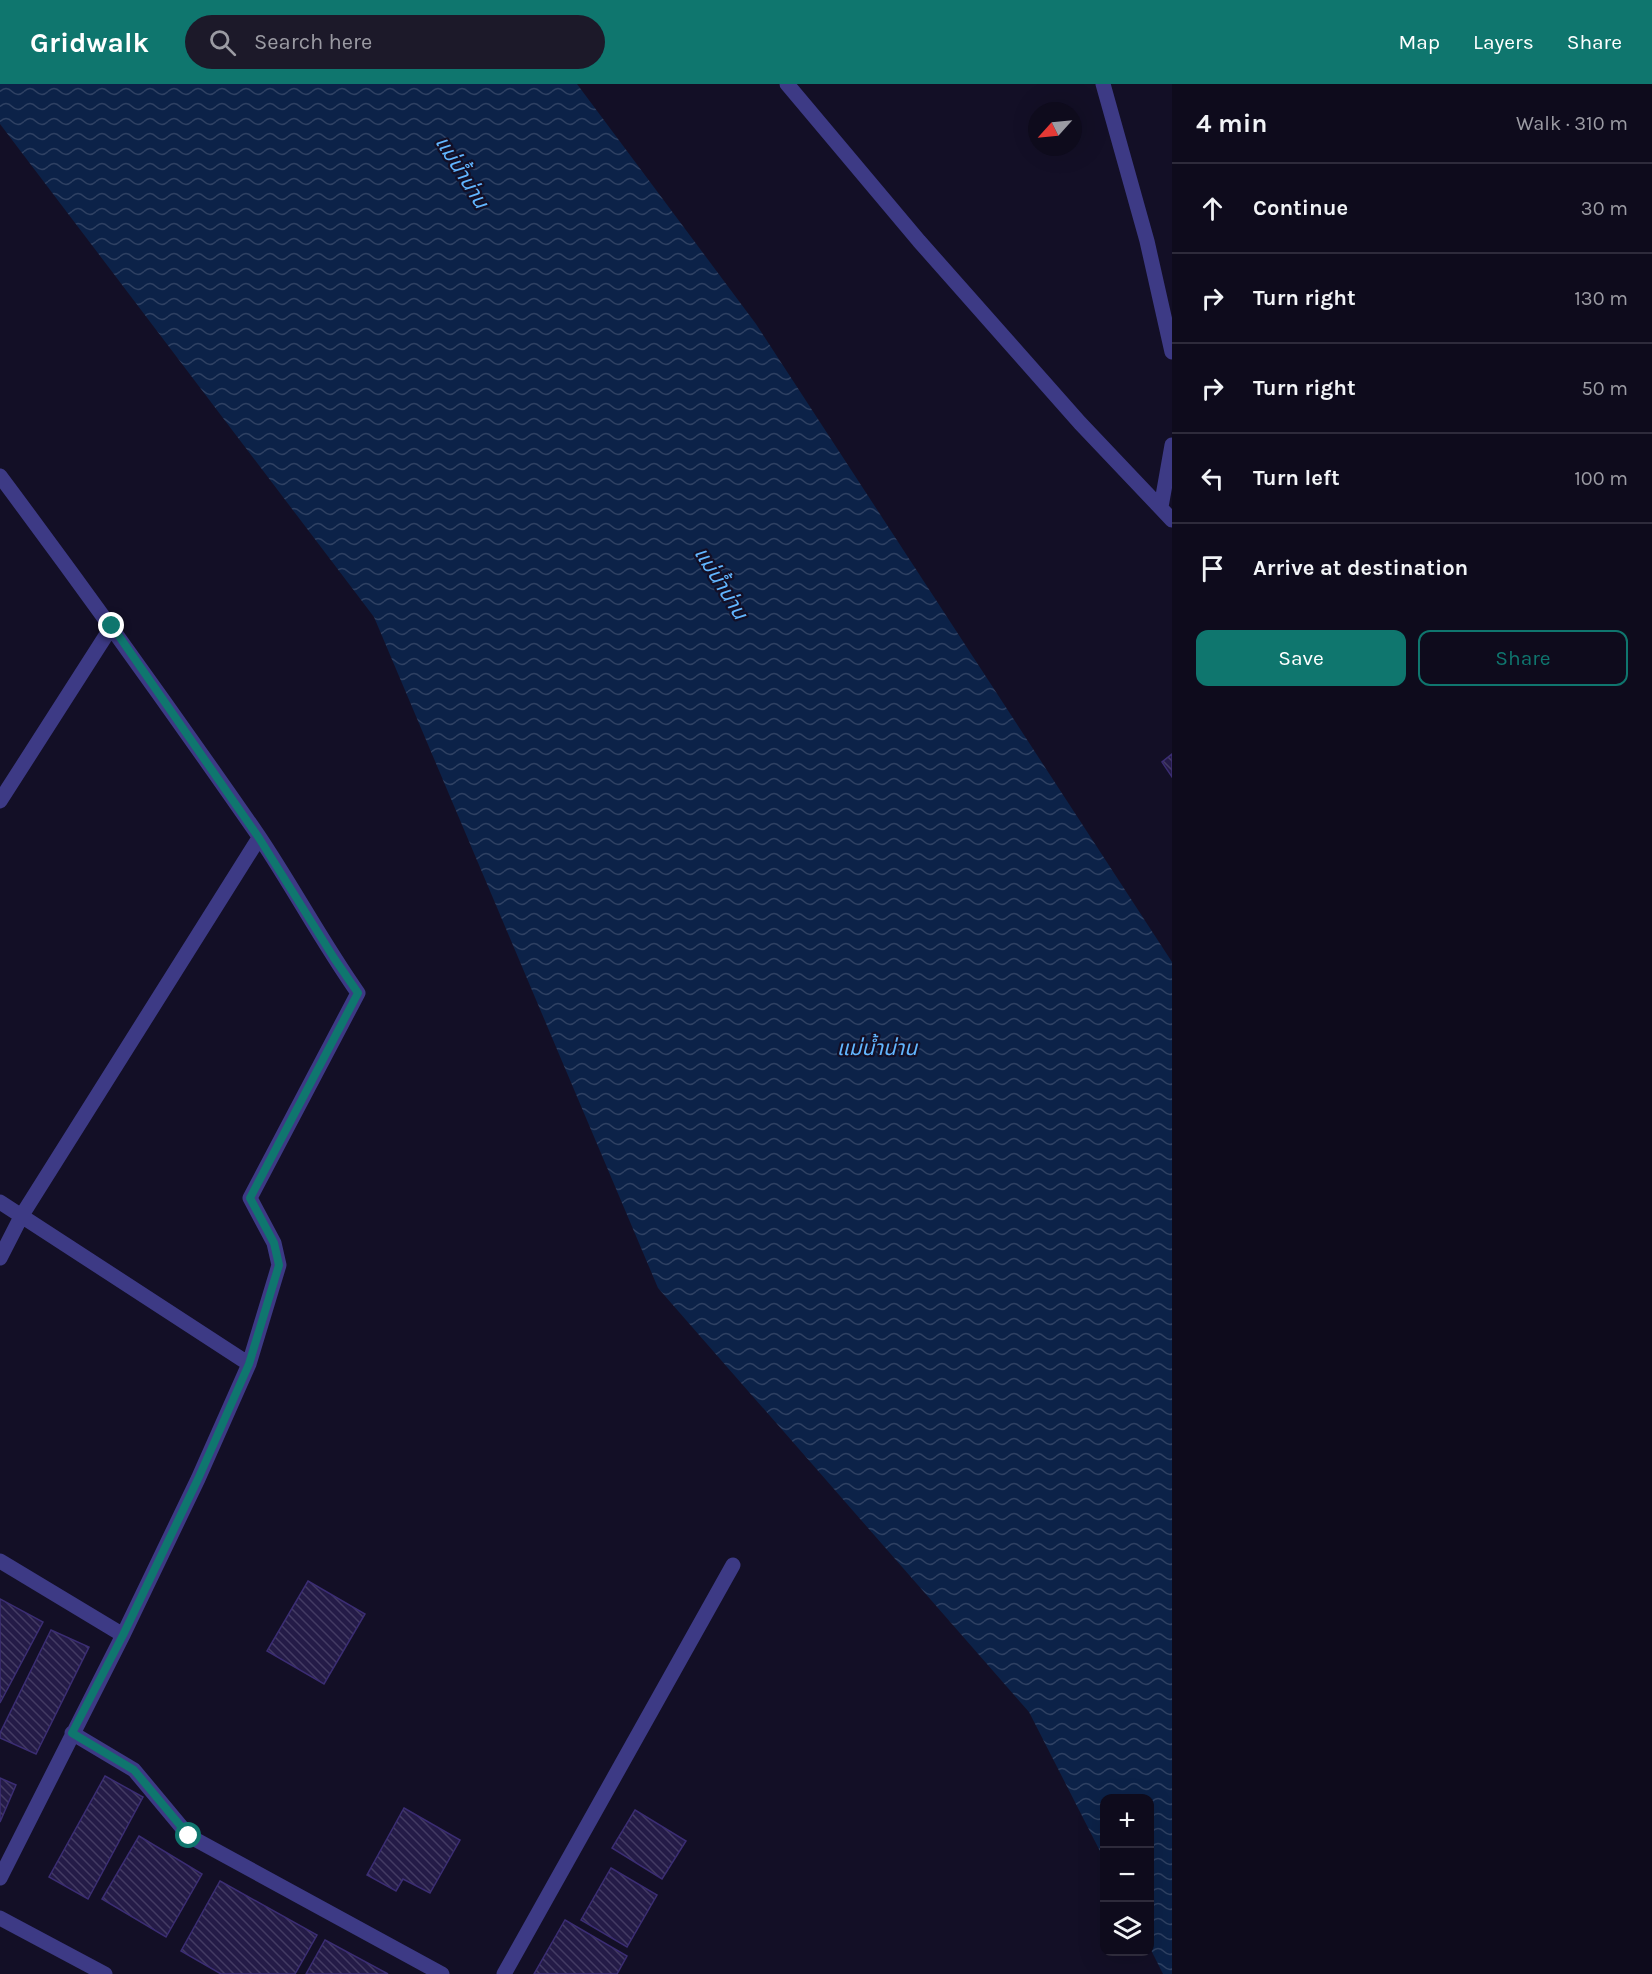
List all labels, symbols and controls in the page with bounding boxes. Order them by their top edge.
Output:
search box [185,15,605,69]
text: Gridwalk [30,26,149,59]
icon: search [206,26,239,59]
text: Search here [254,29,372,55]
text: Map [1398,30,1440,54]
text: Layers [1473,30,1534,54]
text: Share [1567,30,1622,54]
north arrow [1028,102,1082,156]
text: 4 min [1196,108,1267,139]
text: Walk · 310 m [1516,112,1628,135]
water label: แม่น้ำน่าน [430,130,497,213]
icon: ahead [1196,192,1229,225]
text: Continue [1253,195,1348,221]
text: 30 m [1581,197,1628,220]
icon: right [1196,282,1229,315]
text: Turn right [1253,285,1356,311]
text: 130 m [1574,287,1628,310]
icon: right [1196,372,1229,405]
text: Turn right [1253,375,1356,401]
text: 50 m [1581,377,1628,400]
icon: left [1196,462,1229,495]
text: Turn left [1253,465,1340,491]
text: 100 m [1574,467,1628,490]
water label: แม่น้ำน่าน [689,541,756,624]
icon: arrive [1196,552,1229,585]
text: Arrive at destination [1253,555,1468,581]
route end [98,612,124,638]
button: Save [1196,630,1406,686]
button: Share [1418,630,1628,686]
water label: แม่น้ำน่าน [837,1033,918,1060]
map controls [1100,1794,1154,1956]
button: + [1100,1794,1154,1848]
route start [175,1822,201,1848]
button: − [1100,1848,1154,1902]
button: layers [1100,1902,1154,1956]

